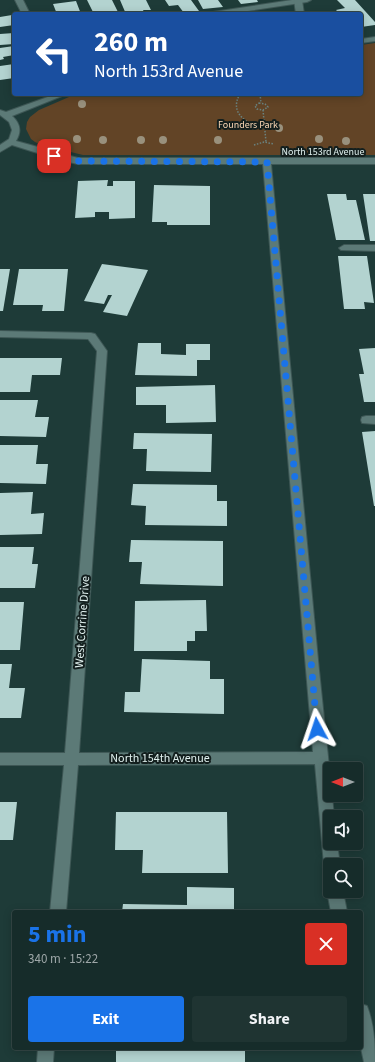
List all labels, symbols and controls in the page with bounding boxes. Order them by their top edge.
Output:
text: 260 m [94,22,168,62]
icon: left [28,28,80,80]
text: North 153rd Avenue [94,59,243,84]
park label: Founders Park [218,118,278,132]
pin [37,139,71,173]
icon: arrive [43,145,65,167]
street label: North 153rd Avenue [282,145,364,159]
street label: West Corrine Drive [71,575,94,669]
position arrow [296,708,338,750]
street label: North 154th Avenue [110,750,210,767]
north arrow [323,762,363,802]
map controls [323,762,363,898]
button: sound [323,810,363,850]
button: search [323,858,363,898]
text: 5 min [28,917,86,952]
button: close [305,923,347,965]
text: 340 m · 15:22 [28,950,98,968]
button: Exit [28,996,184,1042]
button: Share [192,996,347,1042]

